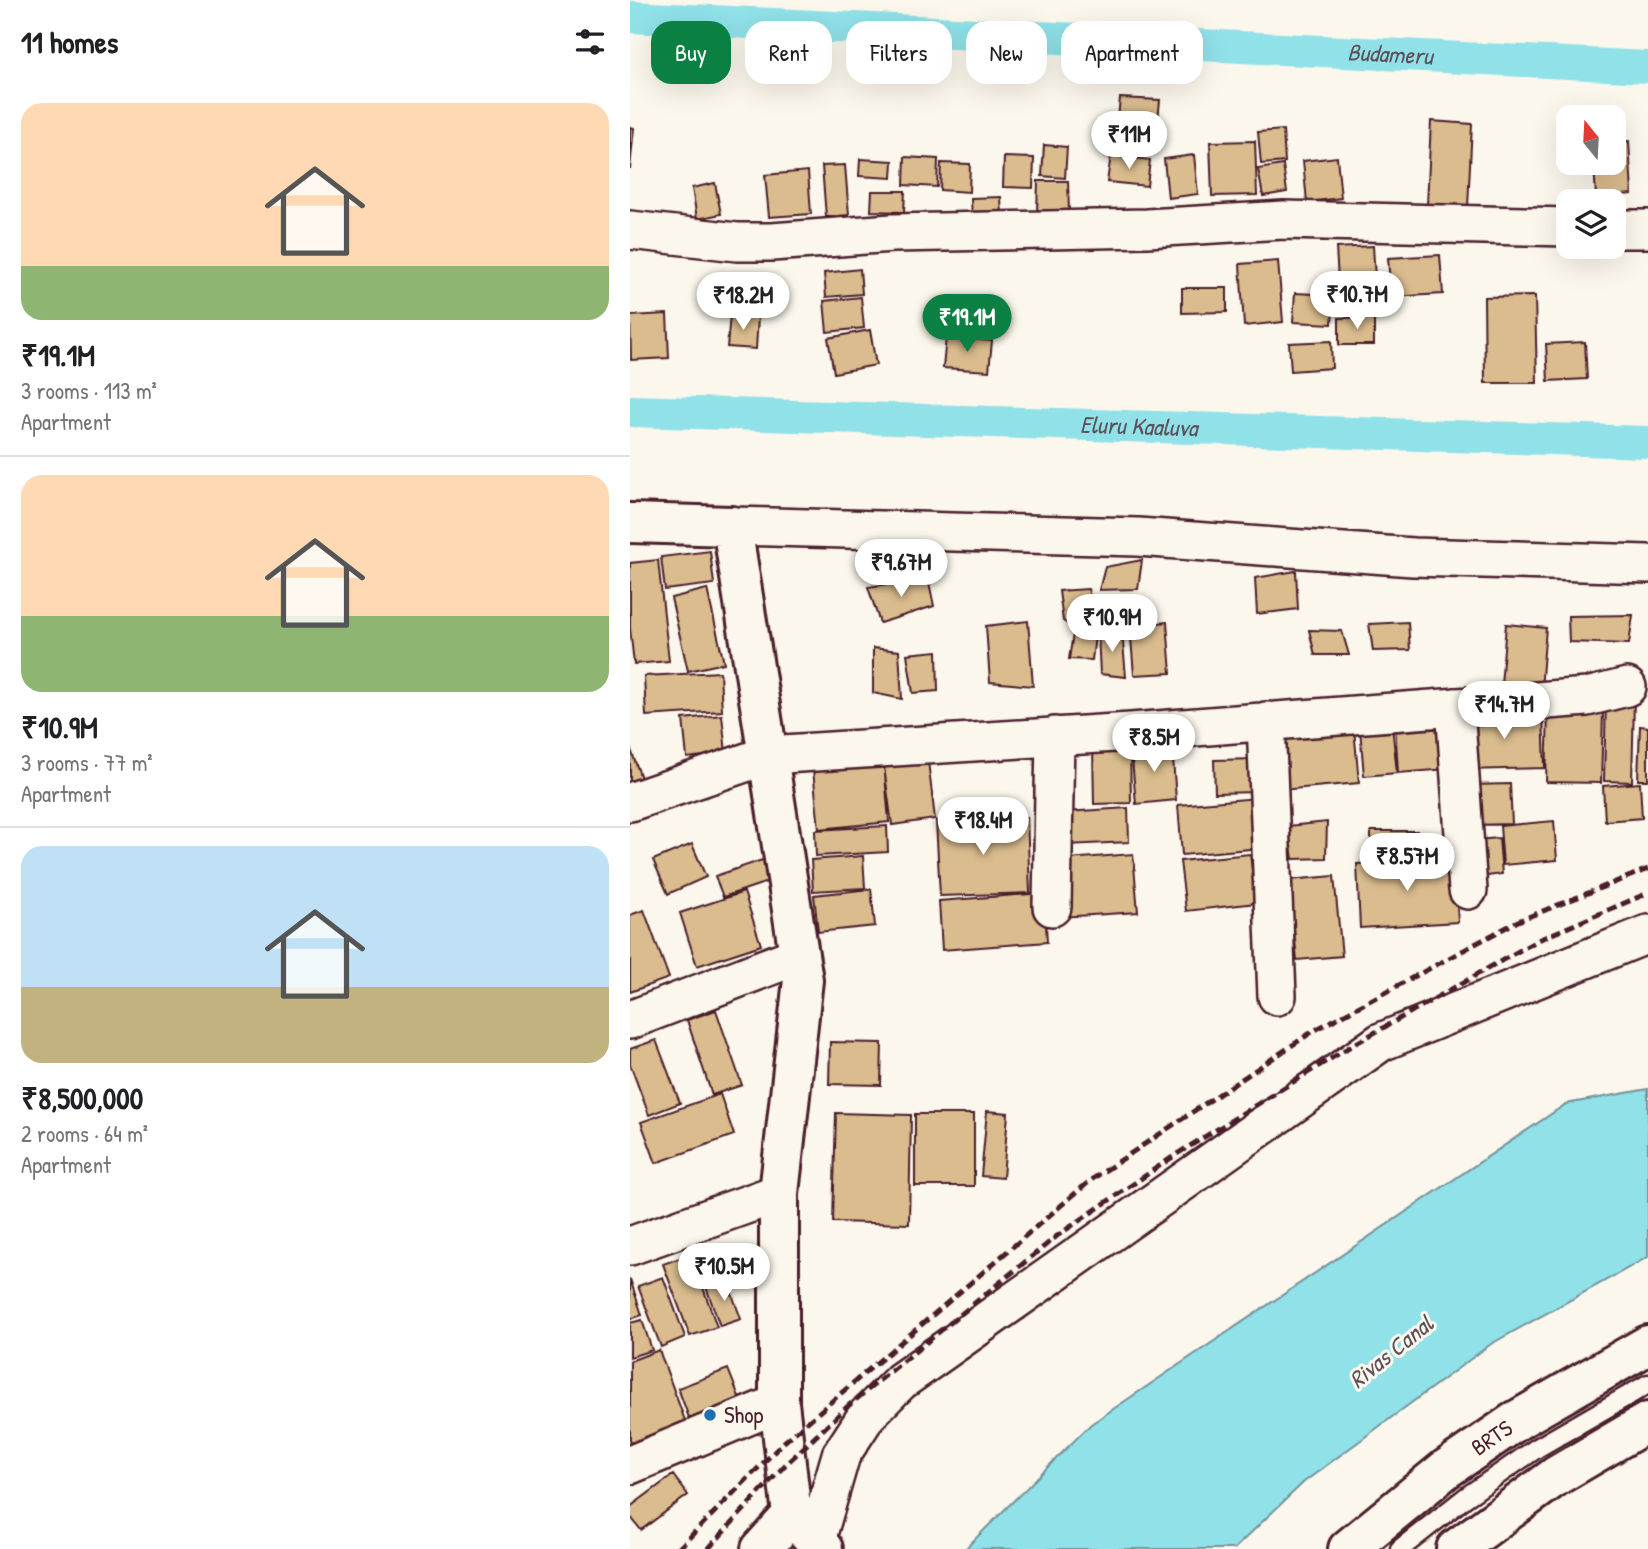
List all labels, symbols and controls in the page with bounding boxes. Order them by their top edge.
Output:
chip: Buy [651,21,731,84]
chip: Rent [745,21,832,84]
chip: Filters [846,21,952,84]
chip: New [966,21,1047,84]
chip: Apartment [1061,21,1203,84]
text: 11 homes [21,22,118,62]
icon: filters [571,23,609,61]
water label: Budameru [1347,35,1436,72]
north arrow [1556,105,1626,175]
map controls [1556,105,1626,259]
pin: ₹11M [1088,111,1170,171]
text: ₹11M [1107,118,1151,149]
icon: home [252,148,378,274]
button: layers [1556,189,1626,259]
pin: ₹18.2M [686,272,800,332]
pin: ₹10.7M [1300,272,1414,331]
text: ₹10.7M [1326,278,1388,309]
text: ₹18.2M [713,279,773,310]
pin: ₹19.1M [910,294,1024,354]
text: ₹19.1M [939,301,995,332]
text: ₹19.1M [21,335,95,375]
text: 3 rooms · 113 m² [21,375,157,406]
text: Apartment [21,406,111,437]
water label: Eluru Kaaluva [1080,408,1201,443]
icon: home [252,520,378,646]
pin: ₹9.67M [844,540,958,599]
text: ₹9.67M [871,546,931,577]
pin: ₹10.9M [1055,594,1169,654]
text: ₹10.9M [1083,601,1141,632]
pin: ₹14.7M [1447,682,1561,741]
text: ₹14.7M [1474,688,1534,719]
text: ₹10.9M [21,707,98,747]
pin: ₹8.5M [1105,714,1203,774]
text: ₹8.5M [1128,721,1180,752]
text: 3 rooms · 77 m² [21,747,153,778]
text: Apartment [21,778,111,809]
pin: ₹18.4M [926,798,1040,857]
text: ₹18.4M [954,804,1012,835]
pin: ₹8.57M [1350,834,1464,893]
text: ₹8.57M [1376,840,1438,871]
icon: home [252,891,378,1017]
text: ₹8,500,000 [21,1078,143,1118]
text: 2 rooms · 64 m² [21,1118,148,1149]
text: Apartment [21,1149,111,1180]
pin: ₹10.5M [667,1244,781,1303]
text: ₹10.5M [694,1250,754,1281]
water label: Rivas Canal [1342,1307,1440,1395]
place label: Shop [724,1399,763,1430]
marker: Shop [702,1407,718,1423]
street label: BRTS [1465,1412,1519,1462]

